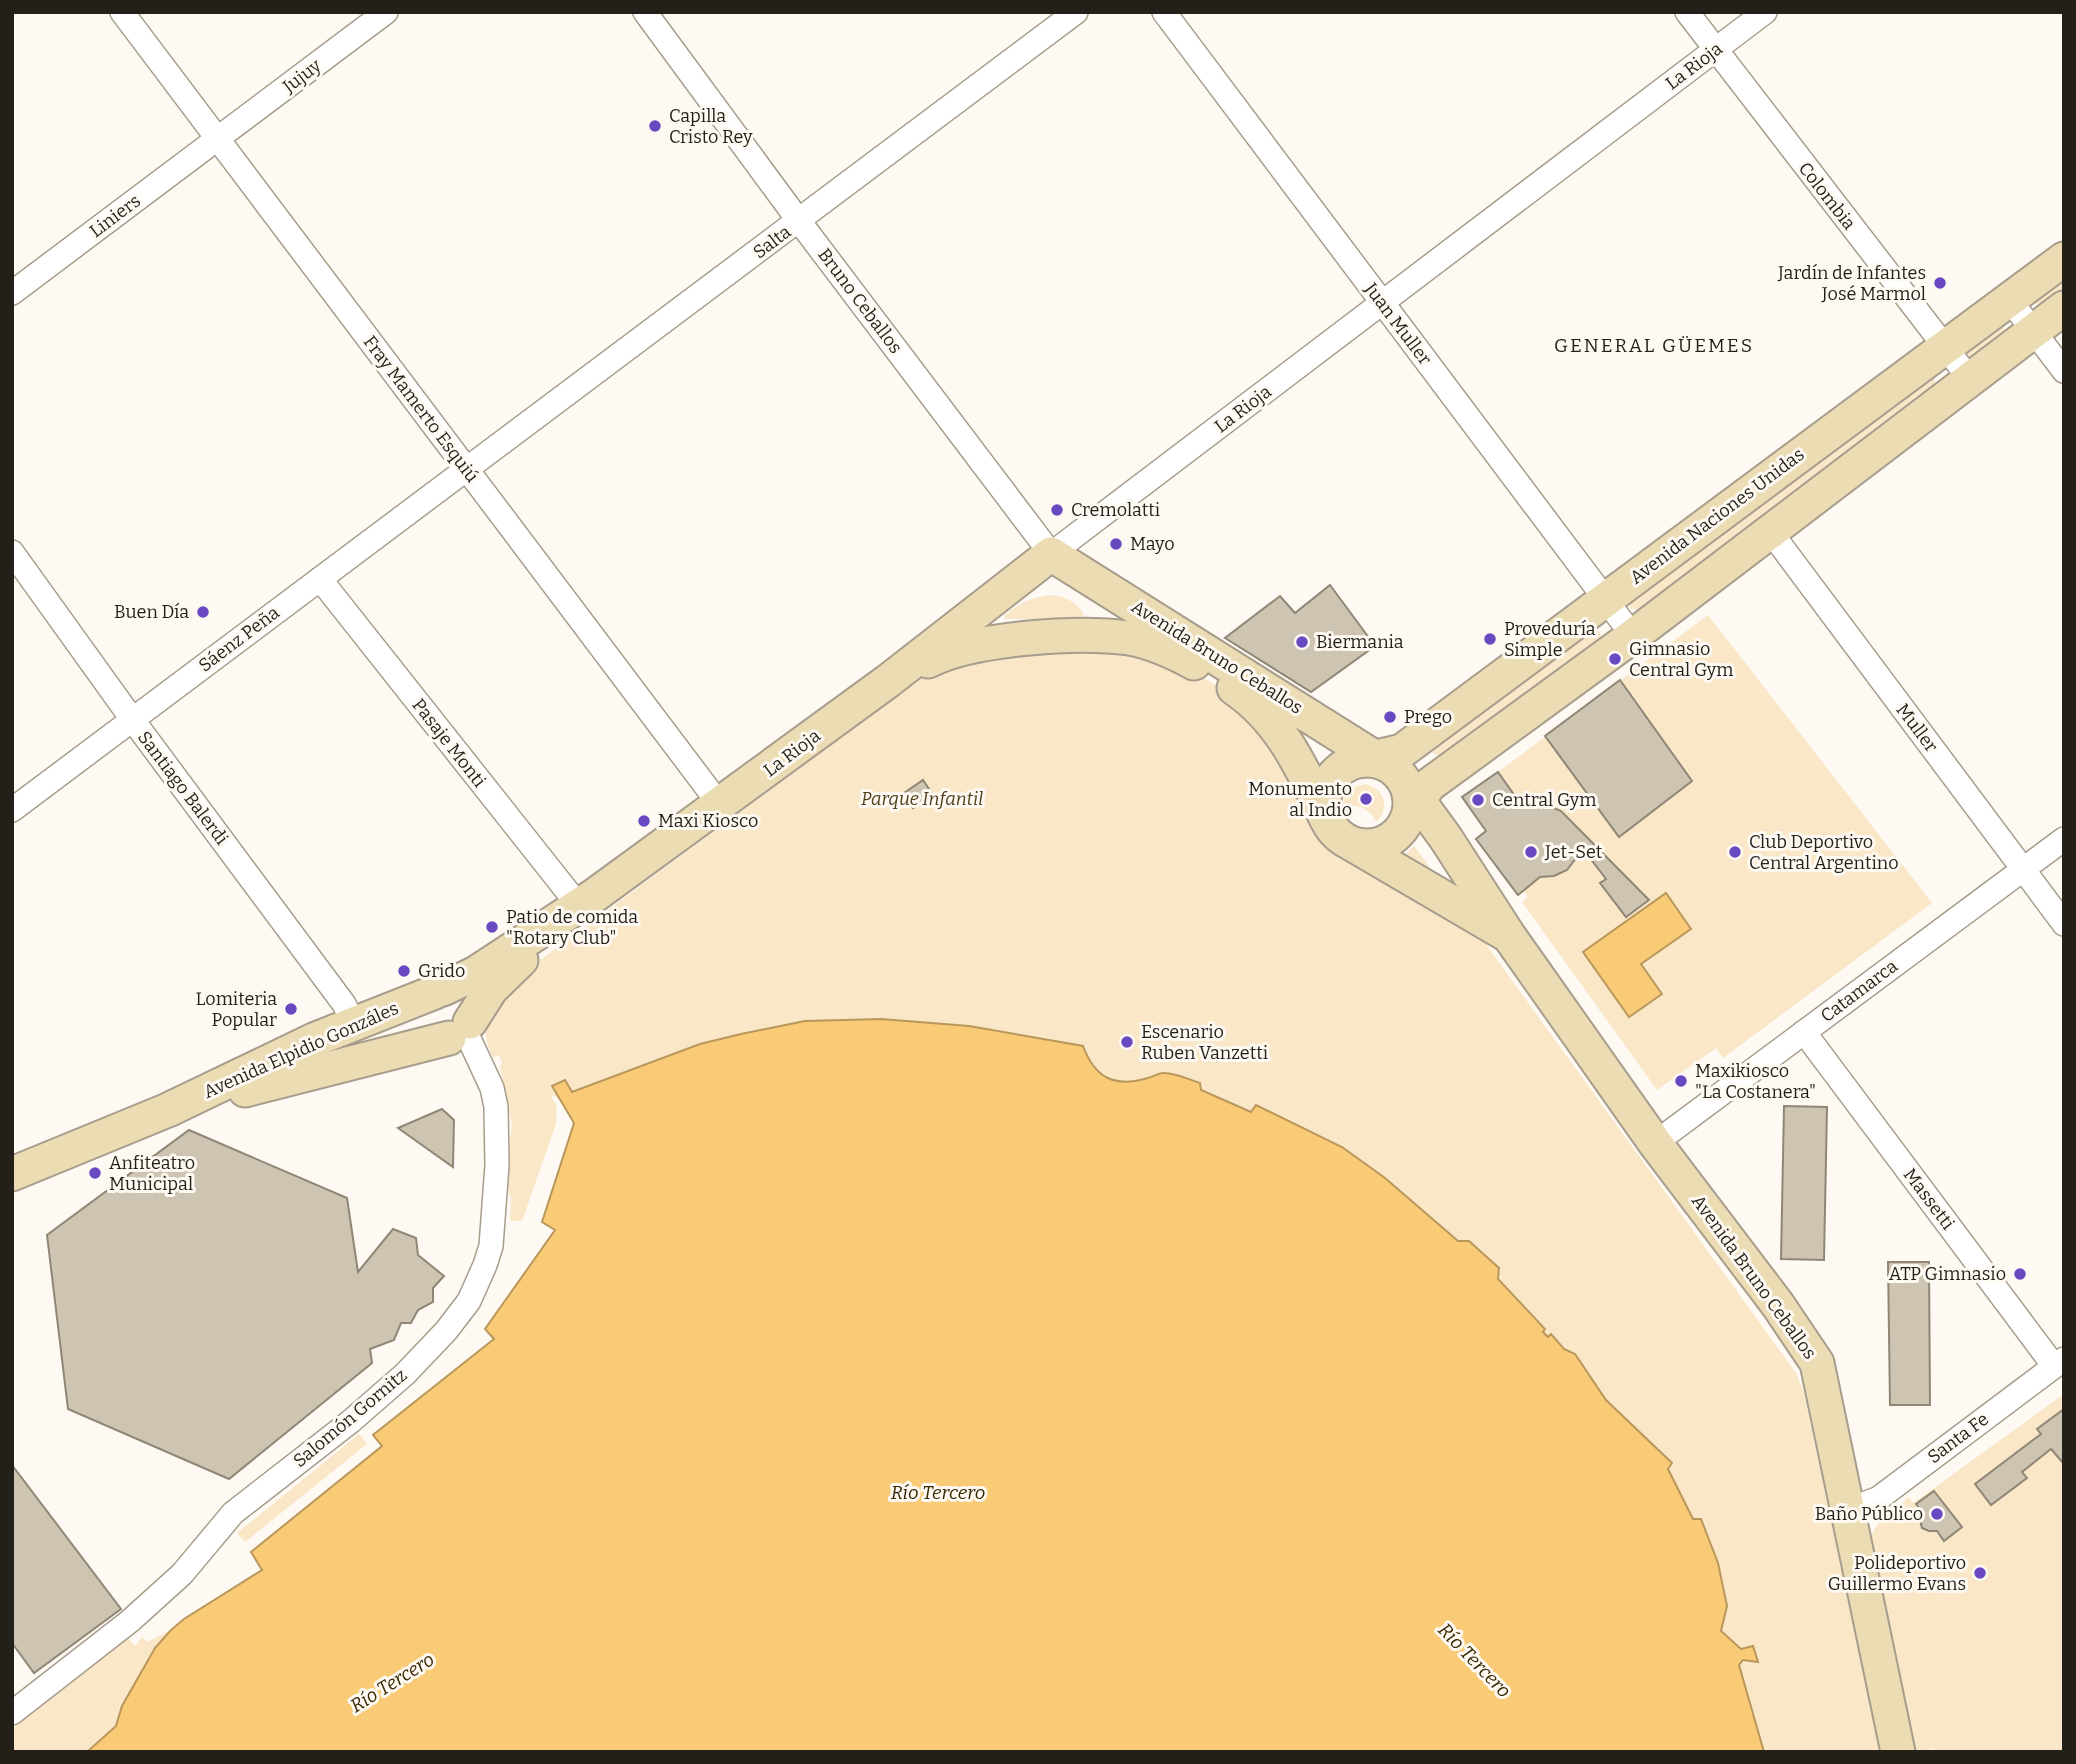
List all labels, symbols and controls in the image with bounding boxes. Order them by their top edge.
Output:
street label: La Rioja [1661,38,1727,94]
street label: Jujuy [278,54,326,98]
place label: Capilla Cristo Rey [669,105,753,148]
marker: Capilla Cristo Rey [647,118,663,134]
street label: Colombia [1794,158,1860,234]
street label: Liniers [85,190,145,242]
street label: Salta [749,221,795,263]
street label: Bruno Ceballos [813,244,907,358]
place label: Jardín de Infantes José Marmol [1777,262,1926,305]
marker: Jardín de Infantes José Marmol [1932,275,1948,291]
street label: Juan Muller [1359,278,1436,369]
street label: Fray Mamerto Esquiú [359,331,483,487]
district label: GENERAL GÜEMES [1554,334,1754,357]
street label: La Rioja [1210,381,1276,437]
street label: Avenida Naciones Unidas [1625,443,1809,589]
place label: Cremolatti [1071,499,1160,521]
marker: Cremolatti [1049,502,1065,518]
place label: Mayo [1130,533,1175,555]
marker: Mayo [1108,536,1124,552]
street label: Avenida Bruno Ceballos [1127,595,1307,719]
place label: Buen Día [114,601,189,623]
street label: Sáenz Peña [194,601,284,676]
marker: Buen Día [195,604,211,620]
place label: Proveduría Simple [1504,618,1596,661]
place label: Biermania [1316,631,1404,653]
marker: Proveduría Simple [1482,631,1498,647]
marker: Biermania [1294,634,1310,650]
place label: Gimnasio Central Gym [1629,638,1733,681]
marker: Gimnasio Central Gym [1607,651,1623,667]
street label: Pasaje Monti [408,694,490,792]
street label: Muller [1892,699,1942,757]
place label: Prego [1404,706,1452,728]
marker: Prego [1382,709,1398,725]
street label: La Rioja [759,725,825,781]
street label: Santiago Balerdi [133,727,233,849]
place label: Monumento al Indio [1248,778,1352,821]
park label: Parque Infantil [861,788,983,810]
place label: Central Gym [1492,789,1596,811]
marker: Monumento al Indio [1358,791,1374,807]
marker: Central Gym [1470,792,1486,808]
place label: Maxi Kiosco [658,810,758,832]
marker: Maxi Kiosco [636,813,652,829]
place label: Club Deportivo Central Argentino [1749,831,1899,874]
place label: Jet-Set [1544,841,1603,863]
marker: Jet-Set [1523,844,1539,860]
marker: Club Deportivo Central Argentino [1727,844,1743,860]
place label: Patio de comida "Rotary Club" [506,906,638,949]
marker: Patio de comida "Rotary Club" [484,919,500,935]
street label: Catamarca [1816,955,1902,1027]
place label: Grido [418,960,465,982]
marker: Grido [396,963,412,979]
place label: Lomiteria Popular [196,988,277,1031]
street label: Avenida Elpidio Gonzáles [200,997,402,1103]
marker: Lomiteria Popular [283,1001,299,1017]
place label: Escenario Ruben Vanzetti [1141,1021,1268,1064]
marker: Escenario Ruben Vanzetti [1119,1034,1135,1050]
place label: Maxikiosco "La Costanera" [1695,1060,1816,1103]
marker: Maxikiosco "La Costanera" [1673,1073,1689,1089]
place label: Anfiteatro Municipal [109,1152,195,1195]
street label: Massetti [1899,1164,1959,1234]
marker: Anfiteatro Municipal [87,1165,103,1181]
street label: Avenida Bruno Ceballos [1687,1191,1821,1363]
place label: ATP Gimnasio [1889,1263,2006,1285]
marker: ATP Gimnasio [2012,1266,2028,1282]
street label: Salomón Gornitz [289,1364,411,1472]
street label: Santa Fe [1923,1408,1993,1468]
water label: Río Tercero [891,1481,985,1504]
place label: Baño Público [1815,1503,1923,1525]
marker: Baño Público [1929,1506,1945,1522]
place label: Polideportivo Guillermo Evans [1828,1552,1966,1595]
marker: Polideportivo Guillermo Evans [1972,1565,1988,1581]
water label: Río Tercero [1434,1618,1516,1702]
water label: Río Tercero [346,1648,438,1717]

